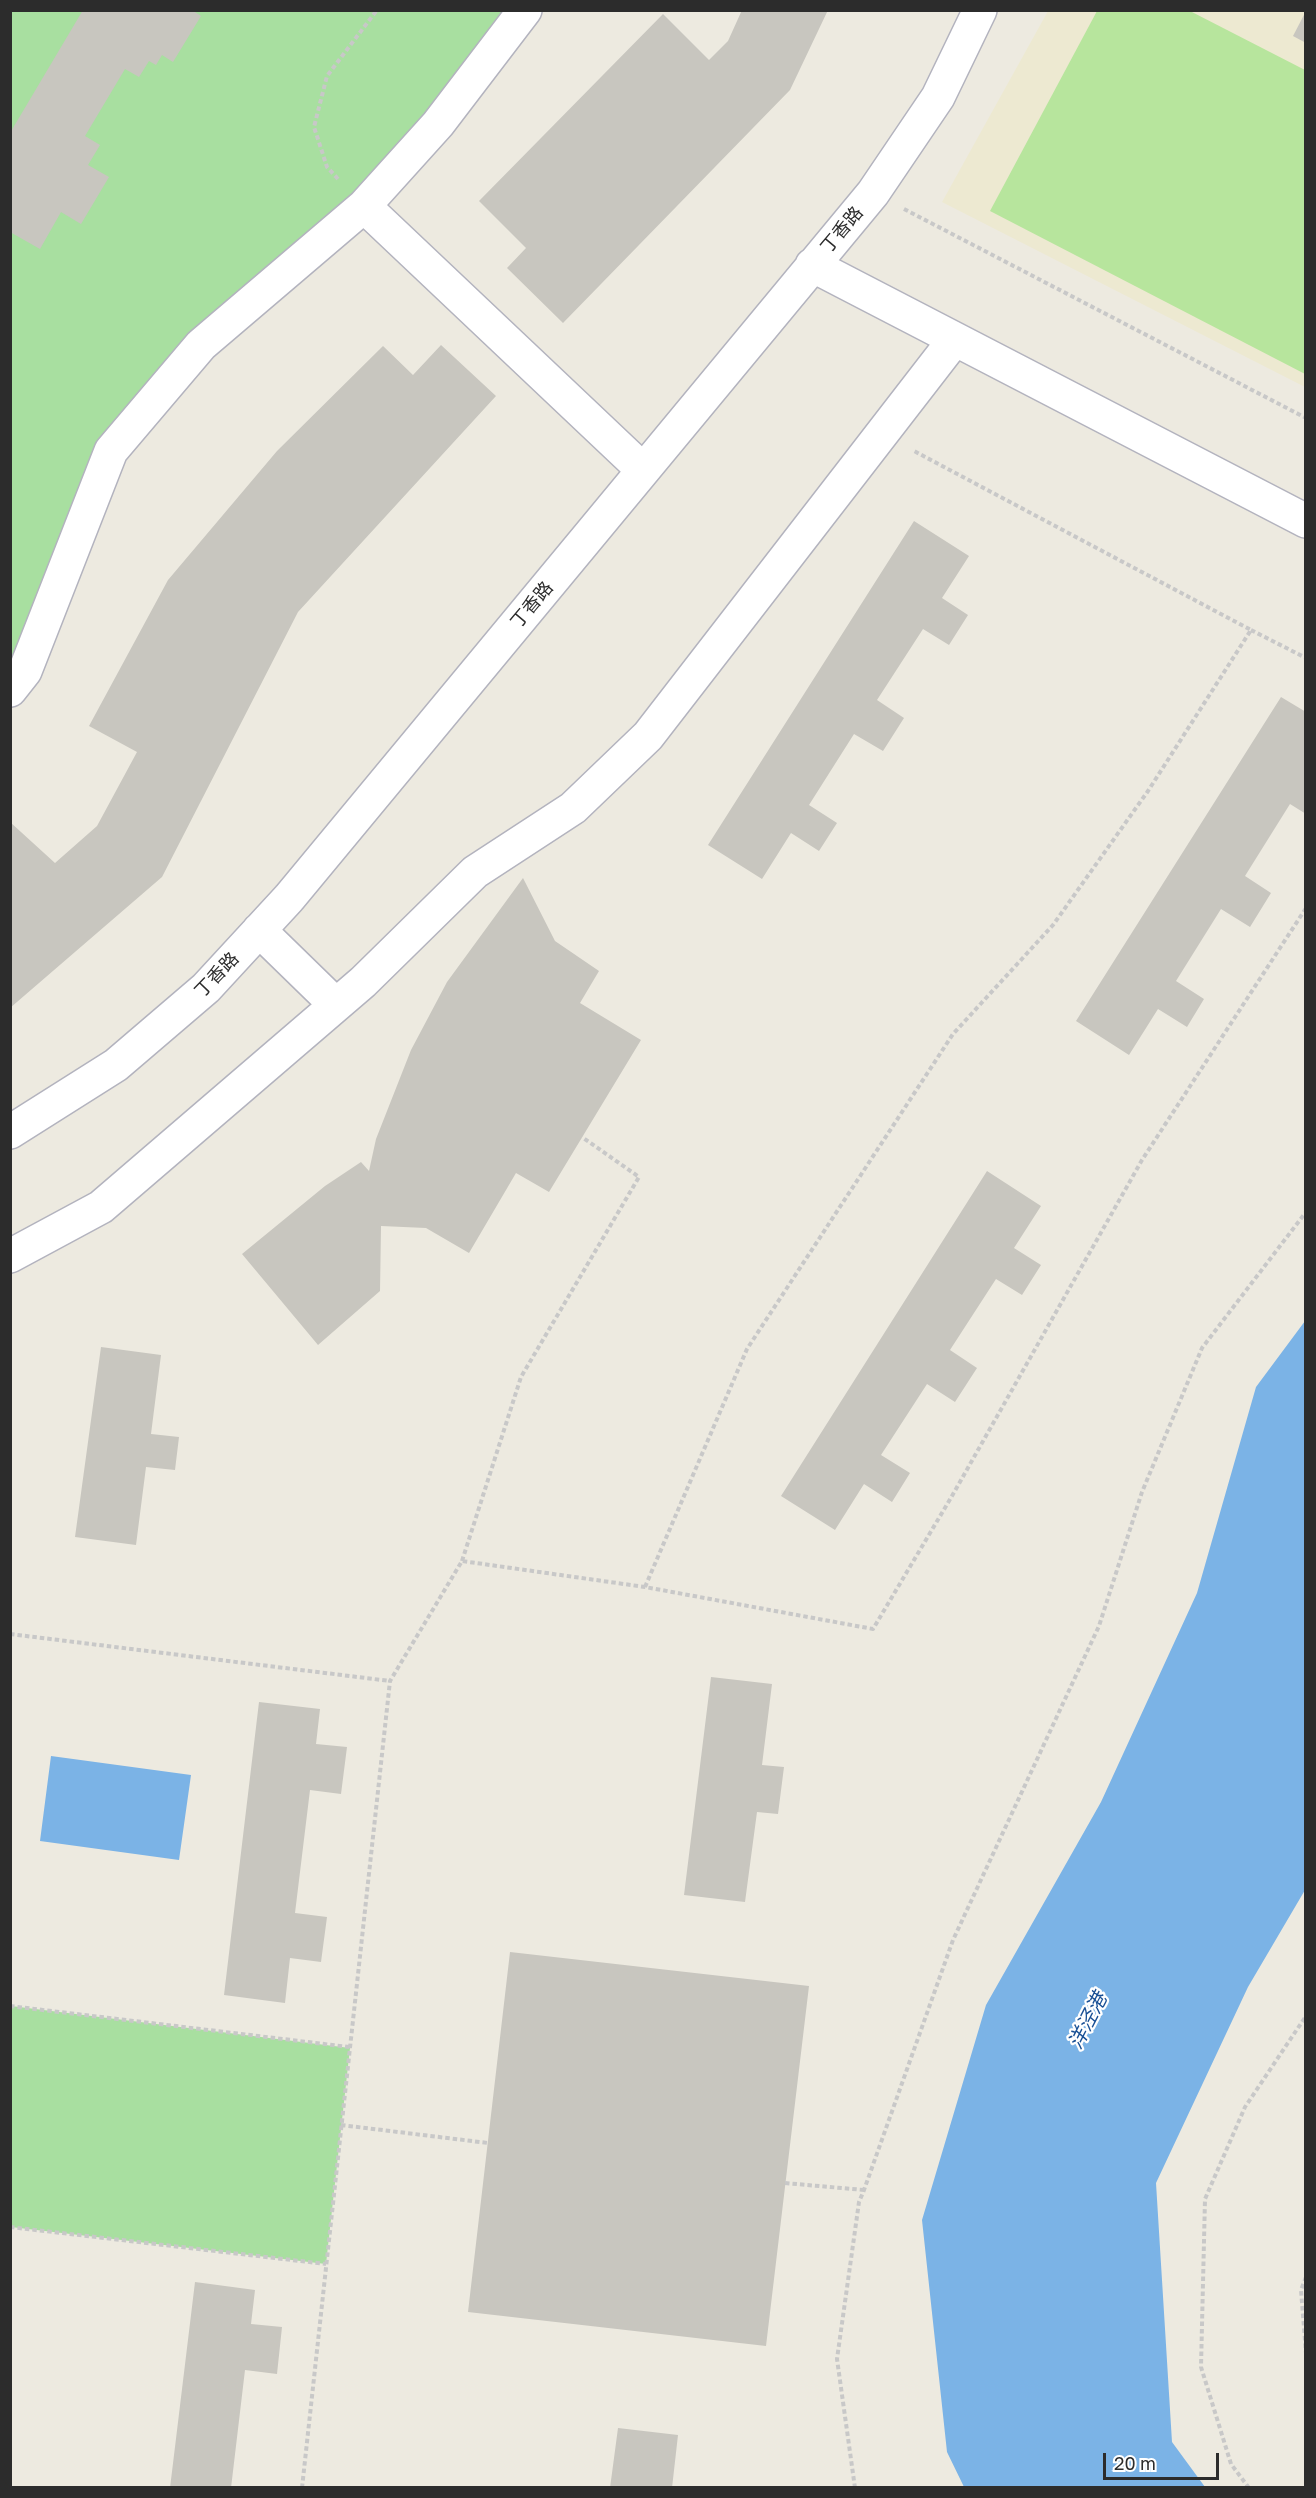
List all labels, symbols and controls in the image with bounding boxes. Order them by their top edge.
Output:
street label: 丁香路 [816,202,868,258]
street label: 丁香路 [506,577,558,633]
street label: 丁香路 [190,948,244,1002]
water label: 洋泾港 [1064,1989,1112,2053]
scale bar [1106,2441,1222,2479]
text: 20 m [1114,2452,1156,2474]

